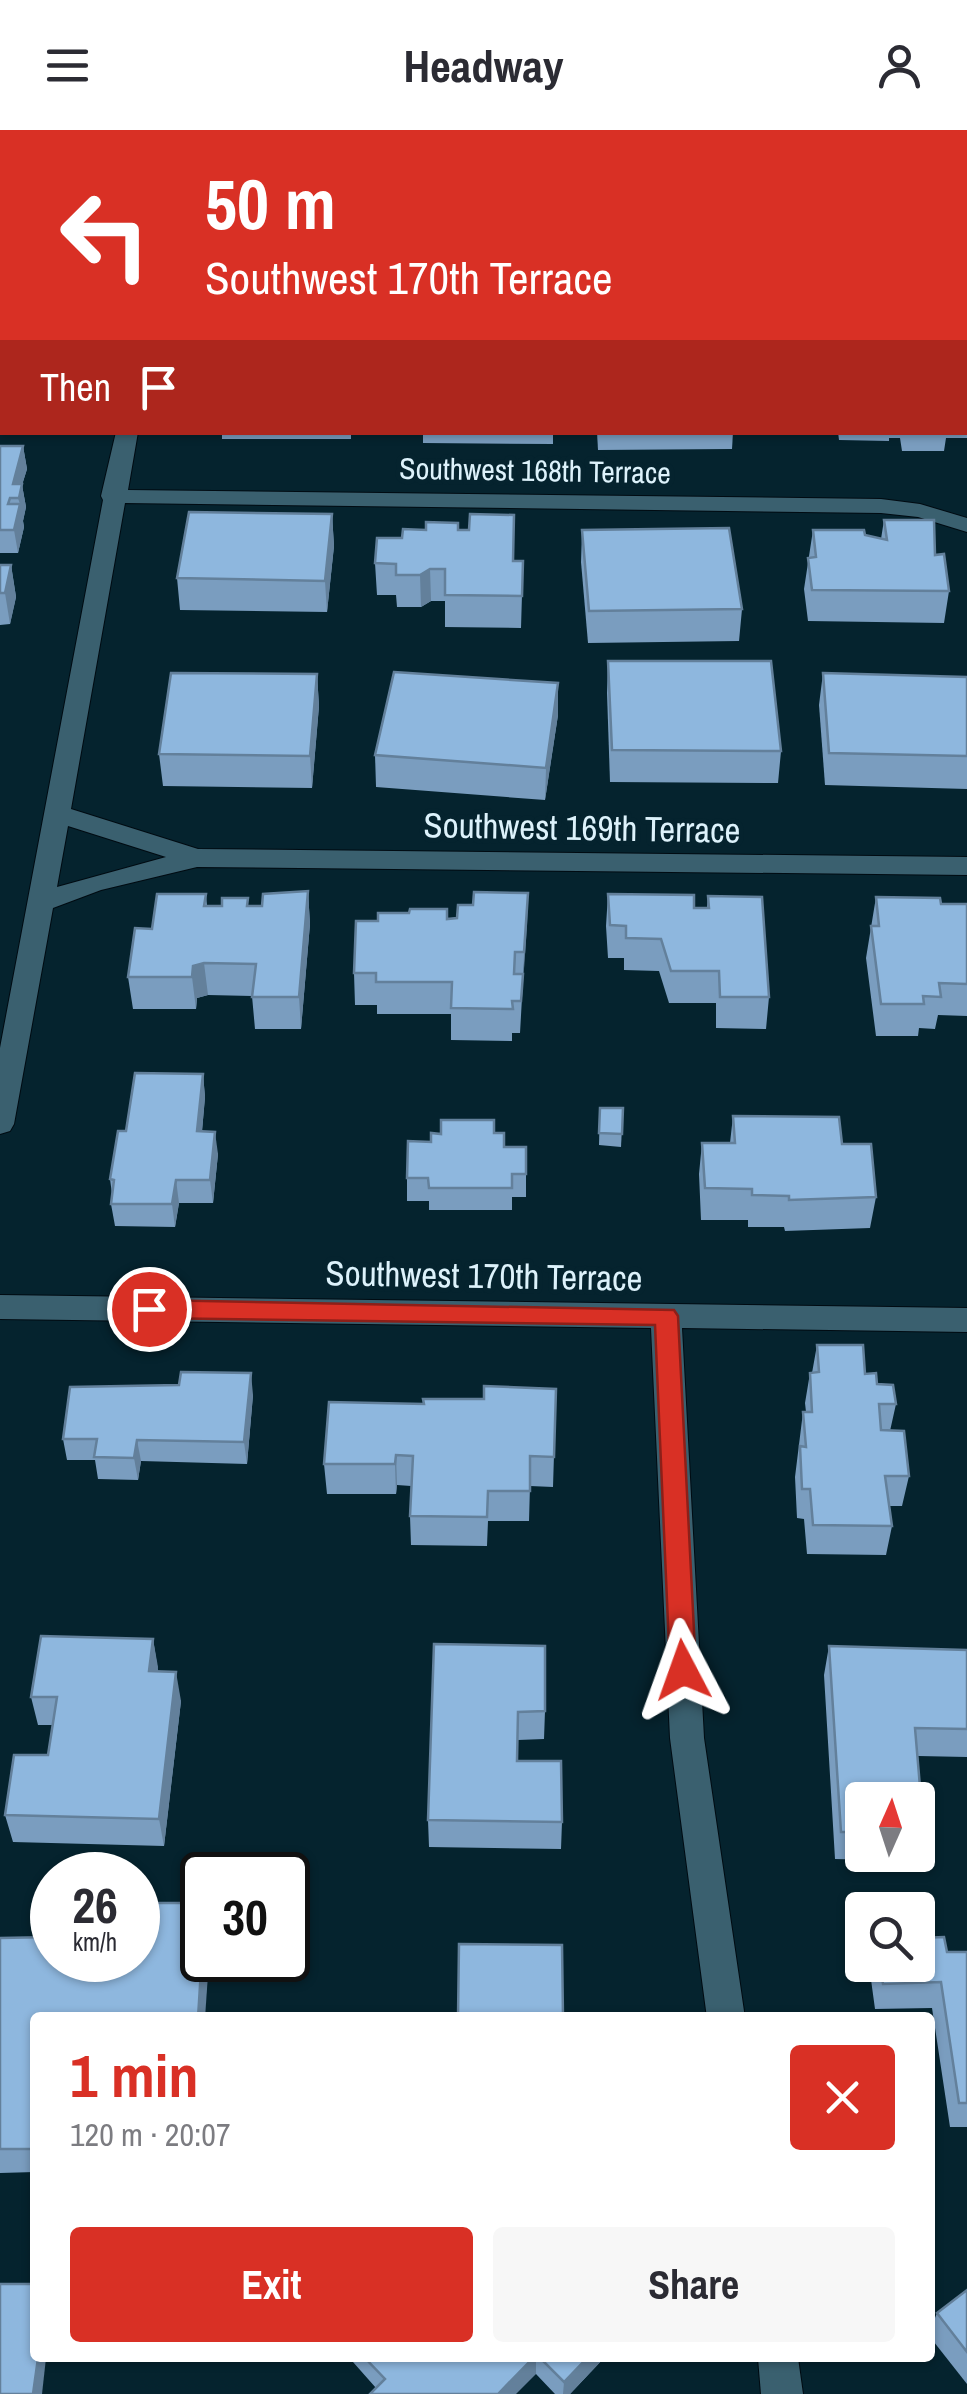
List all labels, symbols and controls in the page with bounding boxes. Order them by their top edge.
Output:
text: Headway [404,35,563,96]
icon: menu [40,38,95,93]
icon: person [872,38,927,93]
text: 50 m [205,157,336,251]
icon: left [40,170,170,300]
text: Southwest 170th Terrace [205,247,613,308]
icon: arrive [131,360,186,415]
text: Then [40,362,111,413]
street label: Southwest 168th Terrace [399,448,671,492]
street label: Southwest 169th Terrace [423,801,741,854]
street label: Southwest 170th Terrace [325,1249,643,1302]
pin [107,1267,192,1352]
icon: arrive [122,1282,177,1337]
position arrow [631,1618,735,1722]
north arrow [845,1782,935,1872]
map controls [845,1782,935,1982]
speed limit sign: 30 [180,1852,310,1982]
text: 26 [72,1871,118,1939]
button: search [845,1892,935,1982]
text: km/h [73,1925,117,1959]
text: 1 min [70,2035,199,2116]
button: close [790,2045,895,2150]
text: 120 m · 20:07 [70,2113,230,2156]
button: Exit [70,2227,473,2342]
button: Share [493,2227,895,2342]

